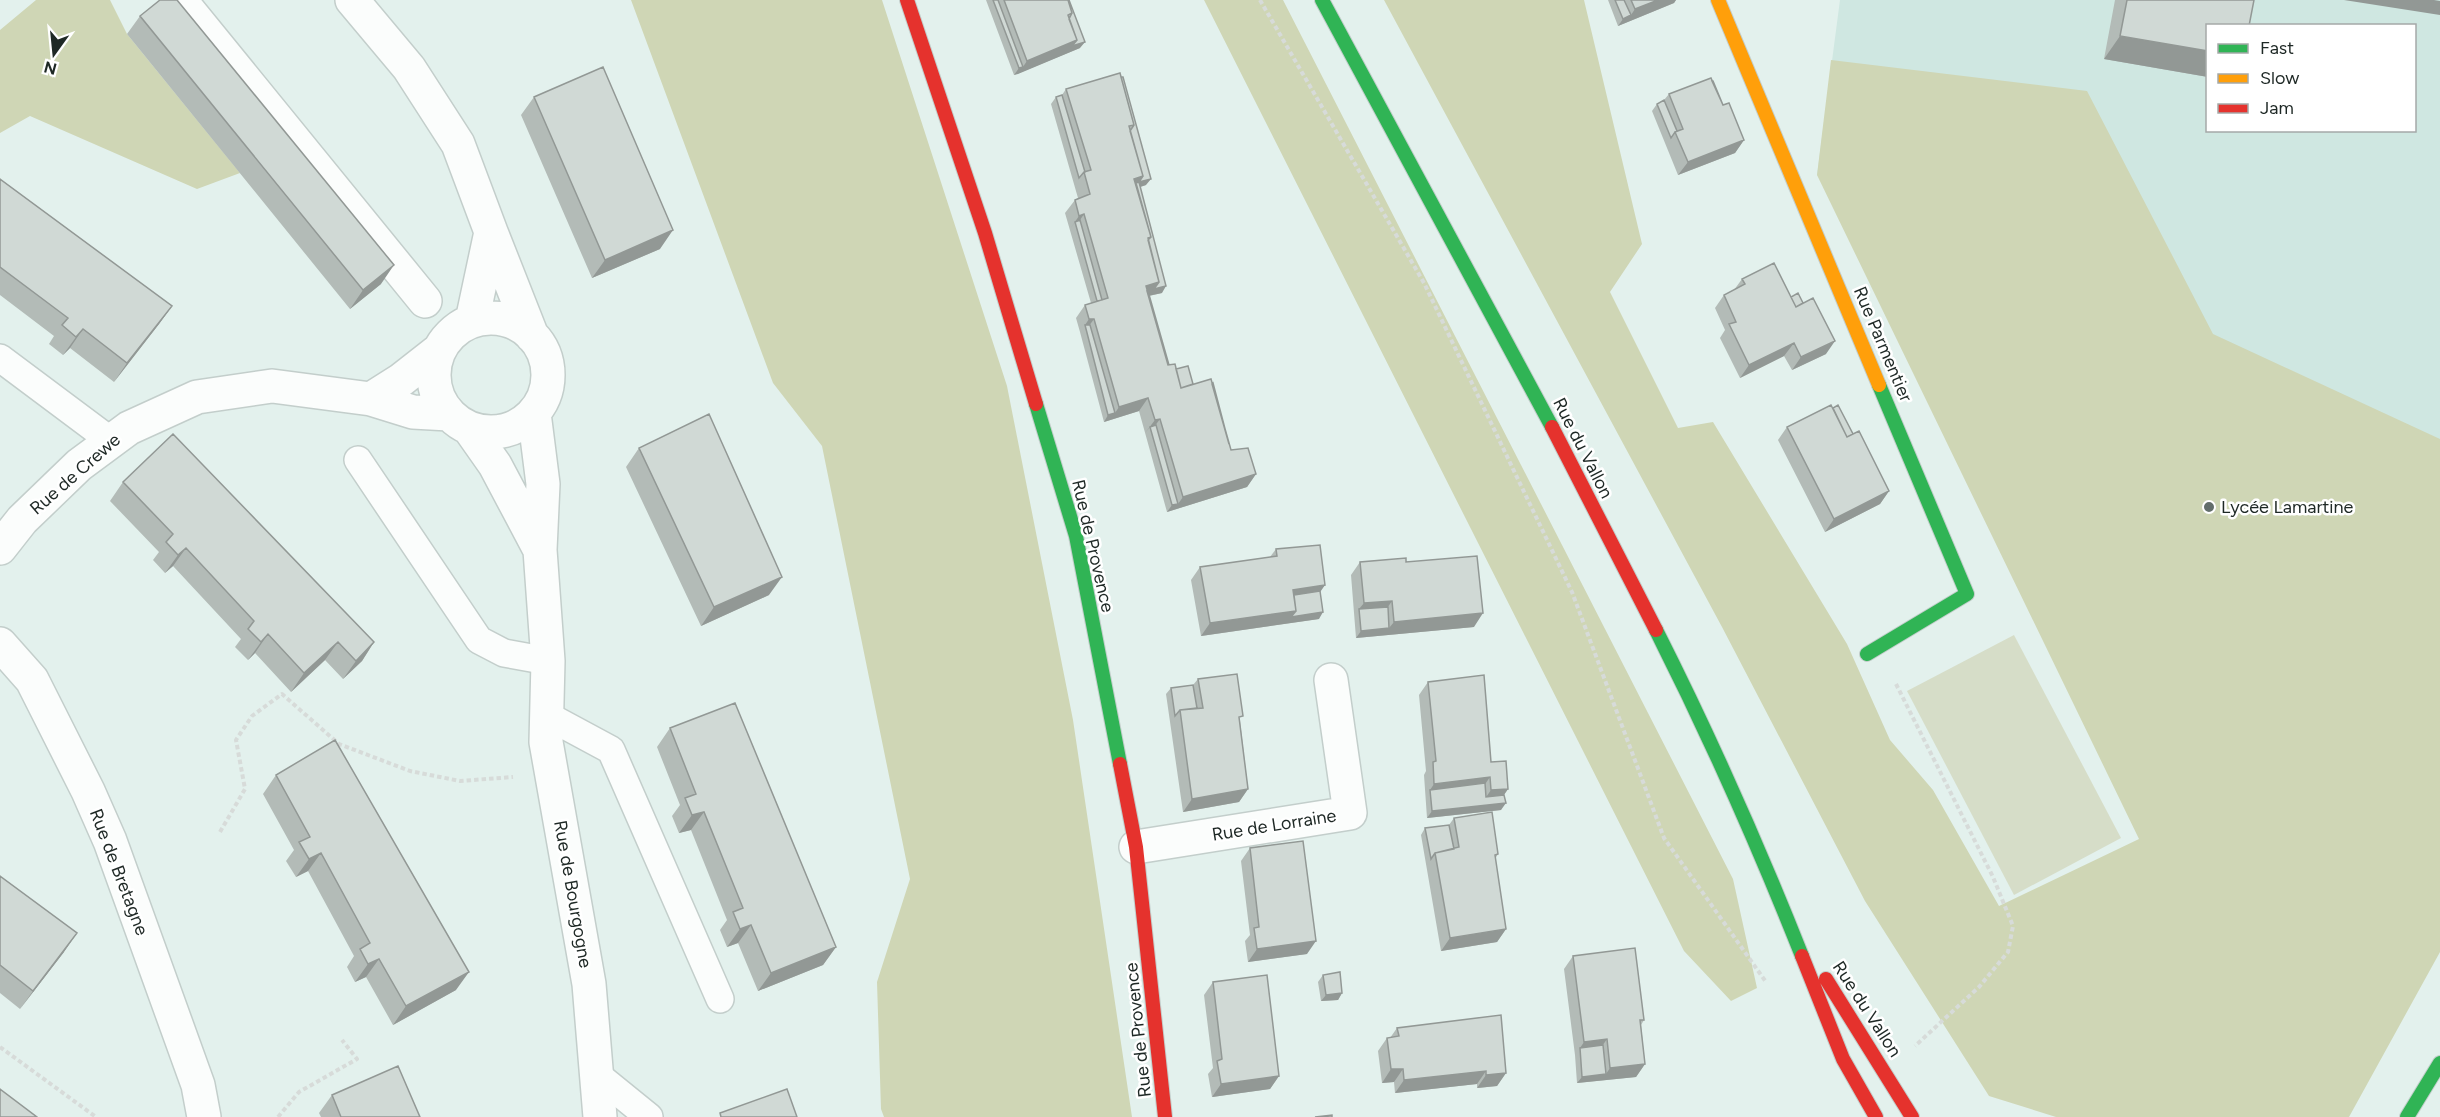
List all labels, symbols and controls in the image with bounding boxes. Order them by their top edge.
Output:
north arrow [24,24,84,84]
legend [2206,24,2416,132]
text: Fast [2260,37,2294,59]
text: N [42,57,59,79]
text: Slow [2260,67,2299,89]
text: Jam [2260,97,2294,119]
street label: Rue Parmentier [1849,283,1917,405]
street label: Rue du Vallon [1548,394,1618,502]
street label: Rue de Crewe [25,429,125,519]
street label: Rue de Provence [1067,477,1119,615]
place label: Lycée Lamartine [2221,496,2354,518]
marker: Lycée Lamartine [2202,500,2216,514]
street label: Rue de Lorraine [1210,804,1338,846]
street label: Rue de Bretagne [85,806,153,939]
street label: Rue de Bourgogne [549,819,597,970]
street label: Rue du Vallon [1828,957,1906,1061]
street label: Rue de Provence [1120,961,1156,1099]

